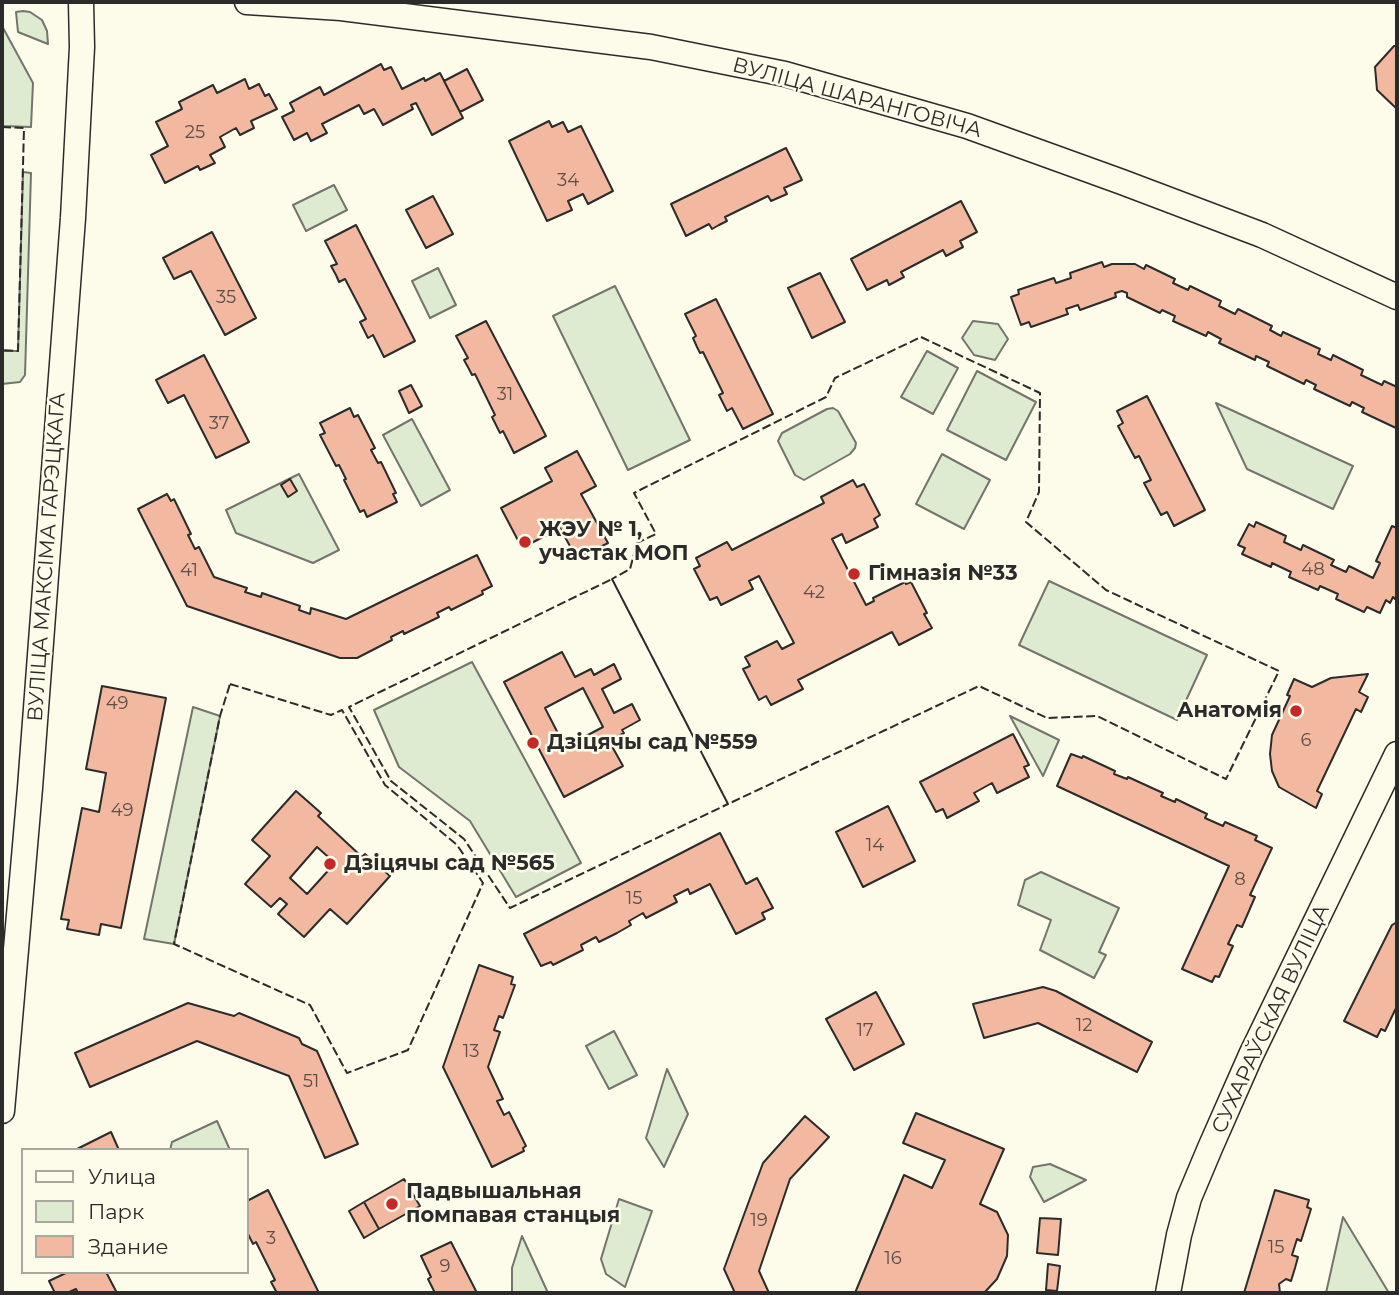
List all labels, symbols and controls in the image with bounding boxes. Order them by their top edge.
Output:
street label: ВУЛІЦА ШАРАНГОВІЧА [730,53,984,143]
house number: 25 [185,122,205,144]
house number: 34 [557,170,579,192]
house number: 35 [216,287,236,309]
house number: 31 [497,384,513,406]
street label: ВУЛІЦА МАКСІМА ГАРЭЦКАГА [23,392,71,722]
house number: 37 [209,413,229,435]
place label: ЖЭУ № 1, участак МОП [539,517,689,567]
marker: ЖЭУ № 1, участак МОП [517,534,533,550]
house number: 48 [1301,559,1325,581]
house number: 41 [180,560,198,582]
place label: Гімназія №33 [868,561,1018,587]
marker: Гімназія №33 [846,566,862,582]
house number: 42 [803,582,825,604]
house number: 49 [106,693,128,715]
place label: Анатомія [1177,698,1282,724]
marker: Анатомія [1288,703,1304,719]
place label: Дзіцячы сад №559 [547,730,758,756]
house number: 6 [1301,730,1311,752]
marker: Дзіцячы сад №559 [525,735,541,751]
house number: 49 [111,800,133,822]
house number: 14 [866,835,884,857]
place label: Дзіцячы сад №565 [344,851,555,877]
marker: Дзіцячы сад №565 [322,856,338,872]
house number: 8 [1234,869,1246,891]
house number: 15 [626,888,642,910]
street label: СУХАРАЎСКАЯ ВУЛІЦА [1207,900,1335,1138]
house number: 12 [1076,1015,1092,1037]
house number: 17 [856,1020,874,1042]
house number: 13 [463,1041,479,1063]
house number: 51 [303,1071,319,1093]
legend [21,1148,248,1274]
text: Улица [88,1164,156,1189]
place label: Падвышальная помпавая станцыя [406,1179,620,1229]
marker: Падвышальная помпавая станцыя [384,1196,400,1212]
text: Парк [88,1199,144,1224]
house number: 19 [750,1210,768,1232]
house number: 3 [266,1228,276,1250]
text: Здание [88,1234,169,1259]
house number: 15 [1268,1237,1284,1259]
house number: 16 [884,1248,902,1270]
house number: 9 [440,1256,450,1278]

